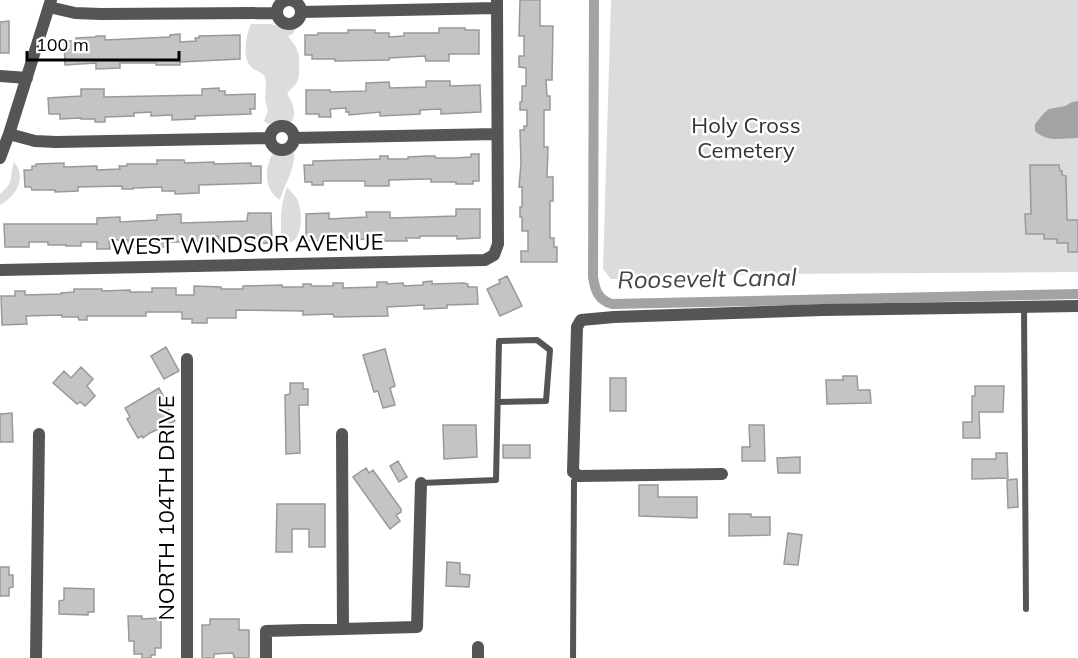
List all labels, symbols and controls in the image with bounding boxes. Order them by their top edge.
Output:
scale bar [27,24,178,62]
text: 100 m [36,33,89,56]
park label: Holy Cross Cemetery [691,111,801,164]
street label: WEST WINDSOR AVENUE [110,228,384,260]
water label: Roosevelt Canal [617,261,797,295]
street label: NORTH 104TH DRIVE [152,395,180,621]

